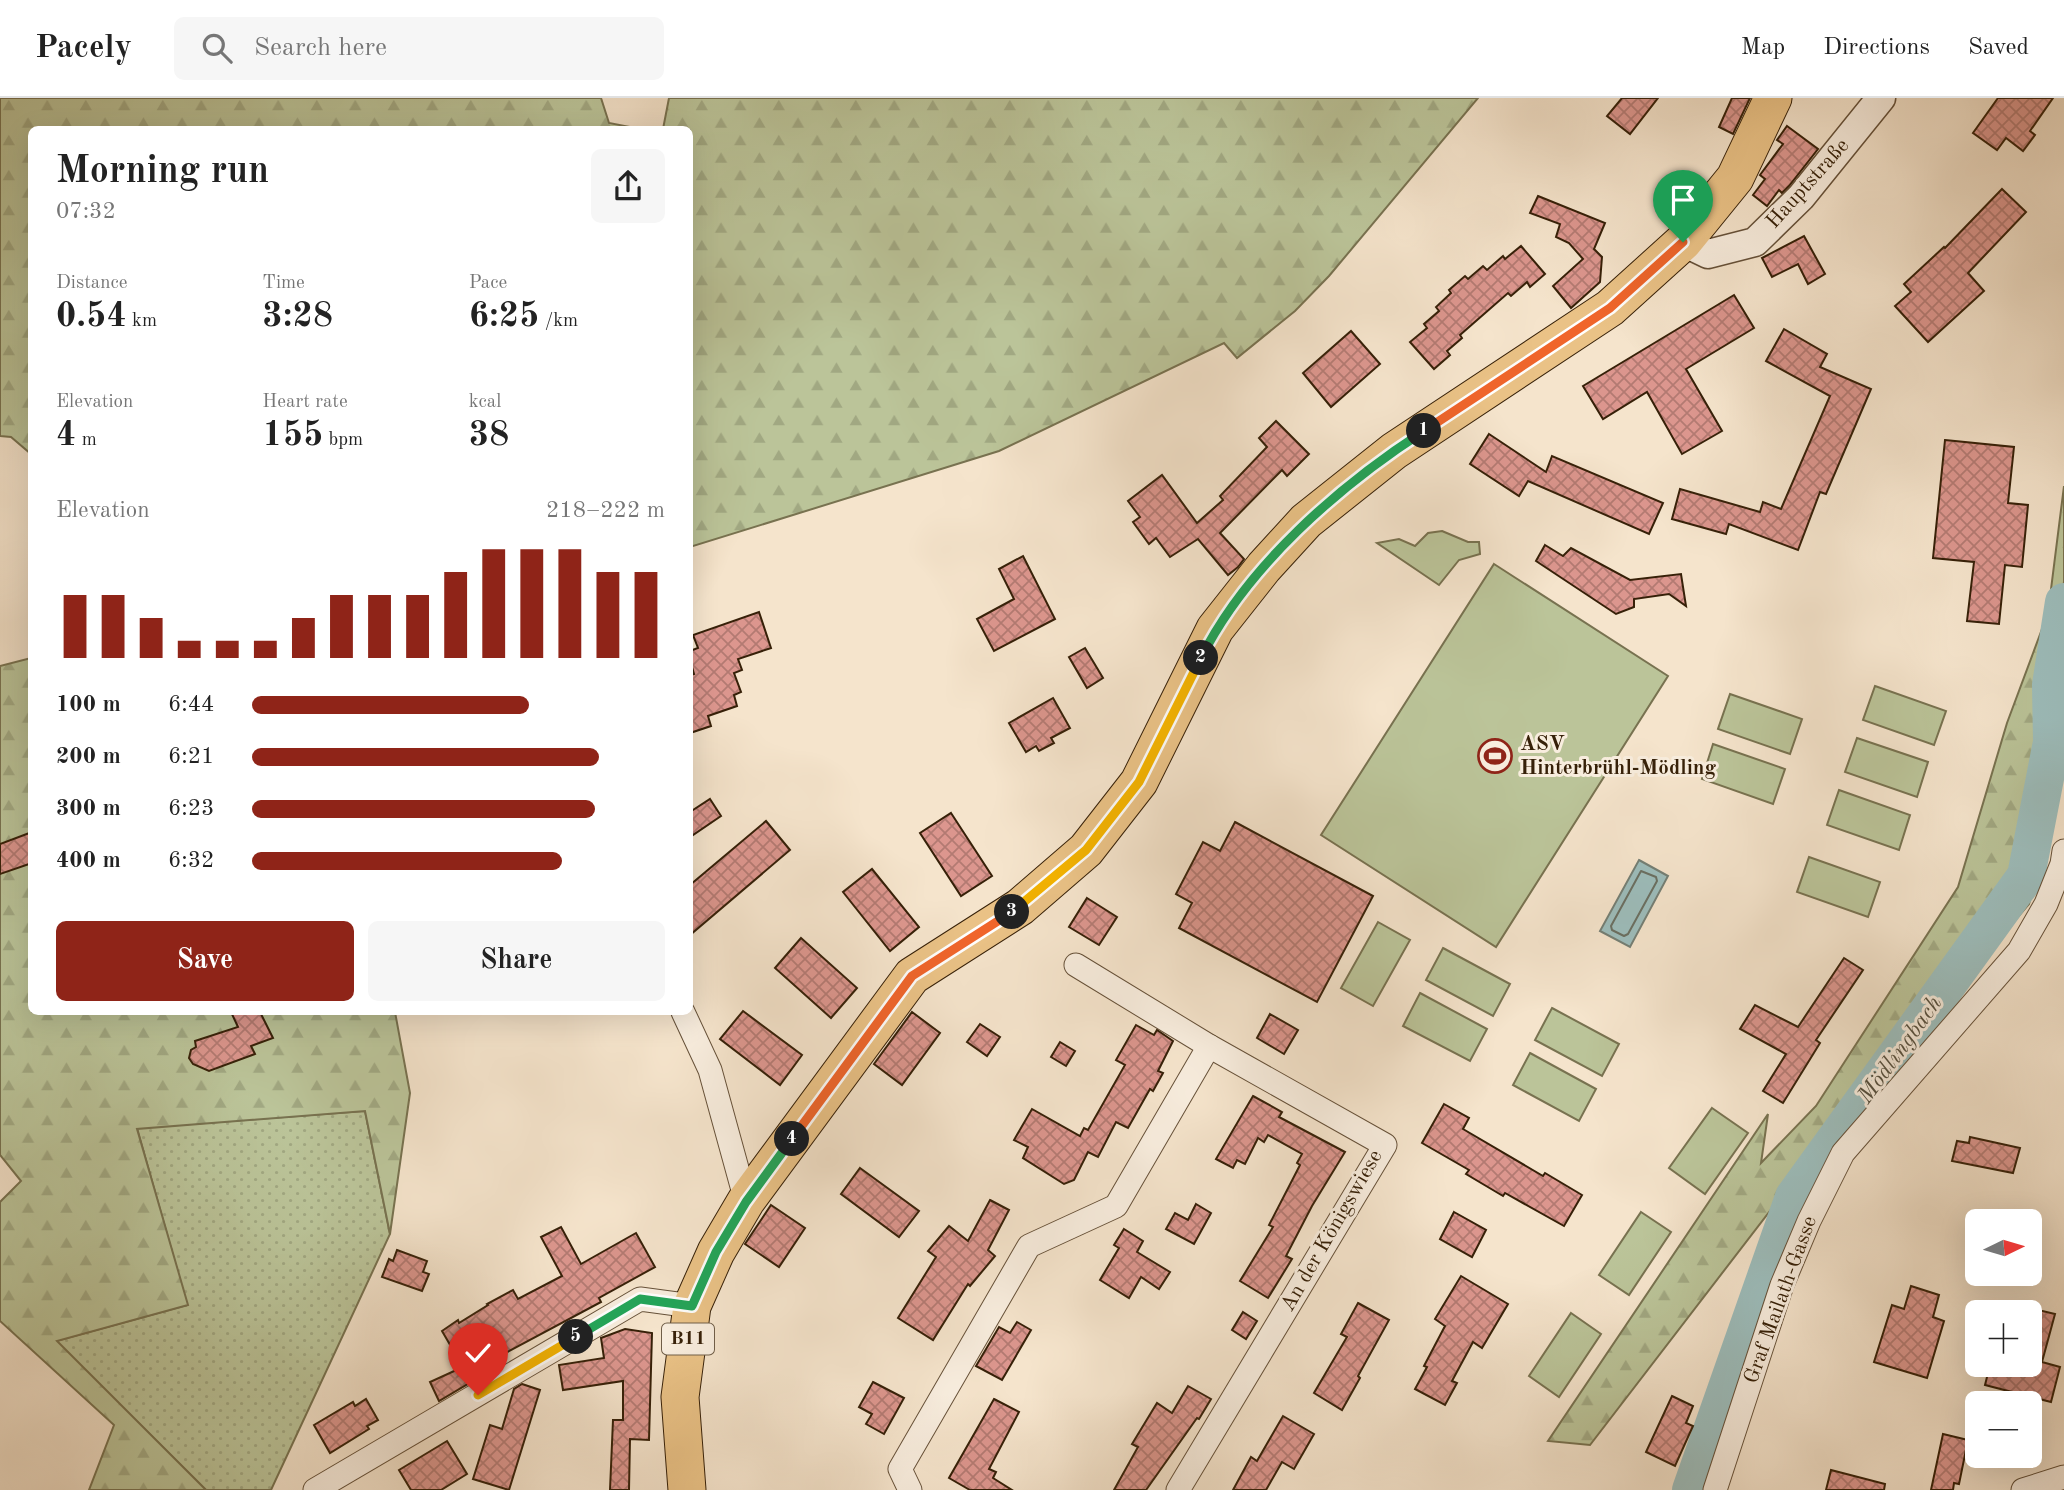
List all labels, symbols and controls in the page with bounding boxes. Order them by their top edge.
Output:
search box [174,17,664,80]
icon: search [198,29,236,67]
text: Pacely [35,32,132,65]
text: Search here [254,35,387,61]
text: Map [1741,36,1785,60]
text: Directions [1823,36,1930,60]
text: Saved [1968,36,2029,60]
street label: Hauptstraße [1763,135,1853,233]
button: share [591,149,665,223]
text: Morning run [56,153,269,191]
pin [1653,170,1713,242]
icon: arrive [1664,181,1702,219]
text: 07:32 [56,200,116,223]
text: Distance [56,274,128,293]
text: Time [262,274,305,293]
text: Pace [469,274,507,293]
text: 0.54 [56,299,127,334]
text: 3:28 [262,299,333,334]
text: 6:25 [469,299,539,334]
text: km [127,312,157,331]
text: /km [539,312,578,331]
text: Elevation [56,393,133,412]
text: Heart rate [262,393,348,412]
text: kcal [469,393,501,412]
pin: 1 [1406,414,1442,448]
text: 4 [56,418,76,453]
text: 155 [262,418,323,453]
text: 38 [469,418,509,453]
text: 1 [1418,421,1429,440]
text: m [76,431,97,450]
text: bpm [323,431,363,450]
text: Elevation [56,499,150,522]
text: 218–222 m [546,499,665,522]
pin: 2 [1184,640,1218,676]
text: 2 [1195,648,1206,667]
text: 100 m [56,693,121,716]
text: 6:44 [168,693,214,716]
place label: ASV Hinterbrühl-Mödling [1520,734,1717,779]
sports icon: ASV Hinterbrühl-Mödling [1476,737,1514,775]
text: 200 m [56,745,121,768]
text: 6:21 [168,745,214,768]
text: 300 m [56,797,121,820]
text: 6:23 [168,797,214,820]
text: 400 m [56,849,121,872]
text: 6:32 [168,849,214,872]
pin: 3 [995,894,1030,930]
text: 3 [1006,902,1017,921]
button: Save [56,921,354,1001]
button: Share [368,921,665,1001]
water label: Mödlingbach [1853,992,1948,1109]
pin: 4 [774,1122,810,1156]
text: 4 [786,1129,797,1148]
street label: An der Königswiese [1277,1147,1387,1315]
north arrow [1965,1209,2042,1286]
map controls [1965,1209,2042,1468]
street label: Graf Mailath-Gasse [1741,1213,1821,1387]
button: + [1965,1300,2042,1377]
pin: 5 [558,1320,594,1354]
pin [448,1323,508,1395]
road number: B11 [662,1324,714,1354]
text: 5 [570,1327,581,1346]
icon: check [459,1334,497,1372]
button: − [1965,1391,2042,1468]

